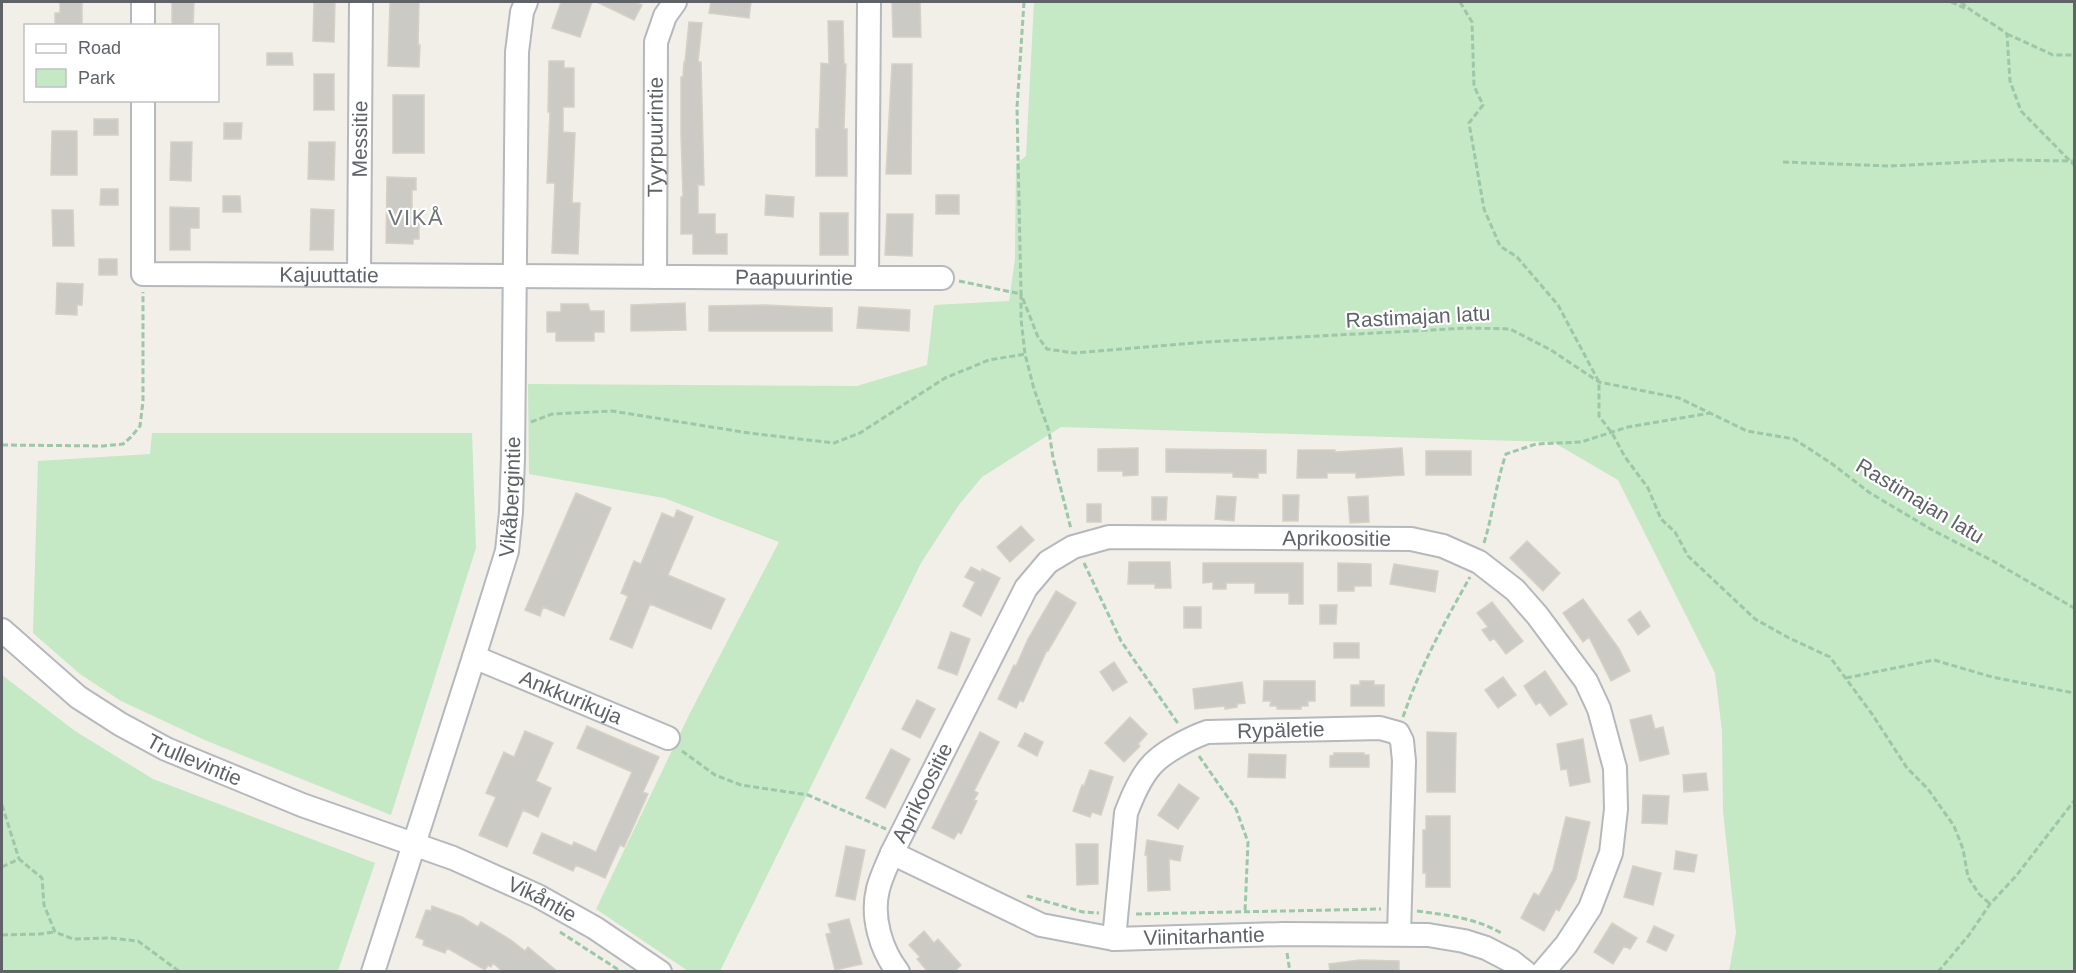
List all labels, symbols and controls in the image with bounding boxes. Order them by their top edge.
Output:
legend [24,24,219,102]
text: Road [78,38,121,58]
text: Park [78,68,116,88]
street label: Tyyrpuurintie [643,77,667,197]
street label: Messitie [348,100,371,178]
district label: VIKÅ [388,205,444,230]
street label: Kajuuttatie [279,263,379,286]
street label: Paapuurintie [735,265,853,289]
street label: Rastimajan latu [1345,301,1491,332]
street label: Vikåbergintie [494,436,524,558]
street label: Rastimajan latu [1852,453,1988,548]
street label: Aprikoositie [1282,526,1391,550]
street label: Ankkurikuja [517,665,626,729]
street label: Rypäletie [1237,717,1325,742]
street label: Trullevintie [143,729,245,790]
street label: Aprikoositie [887,739,957,846]
street label: Vikåntie [504,872,581,926]
street label: Viinitarhantie [1143,923,1265,949]

